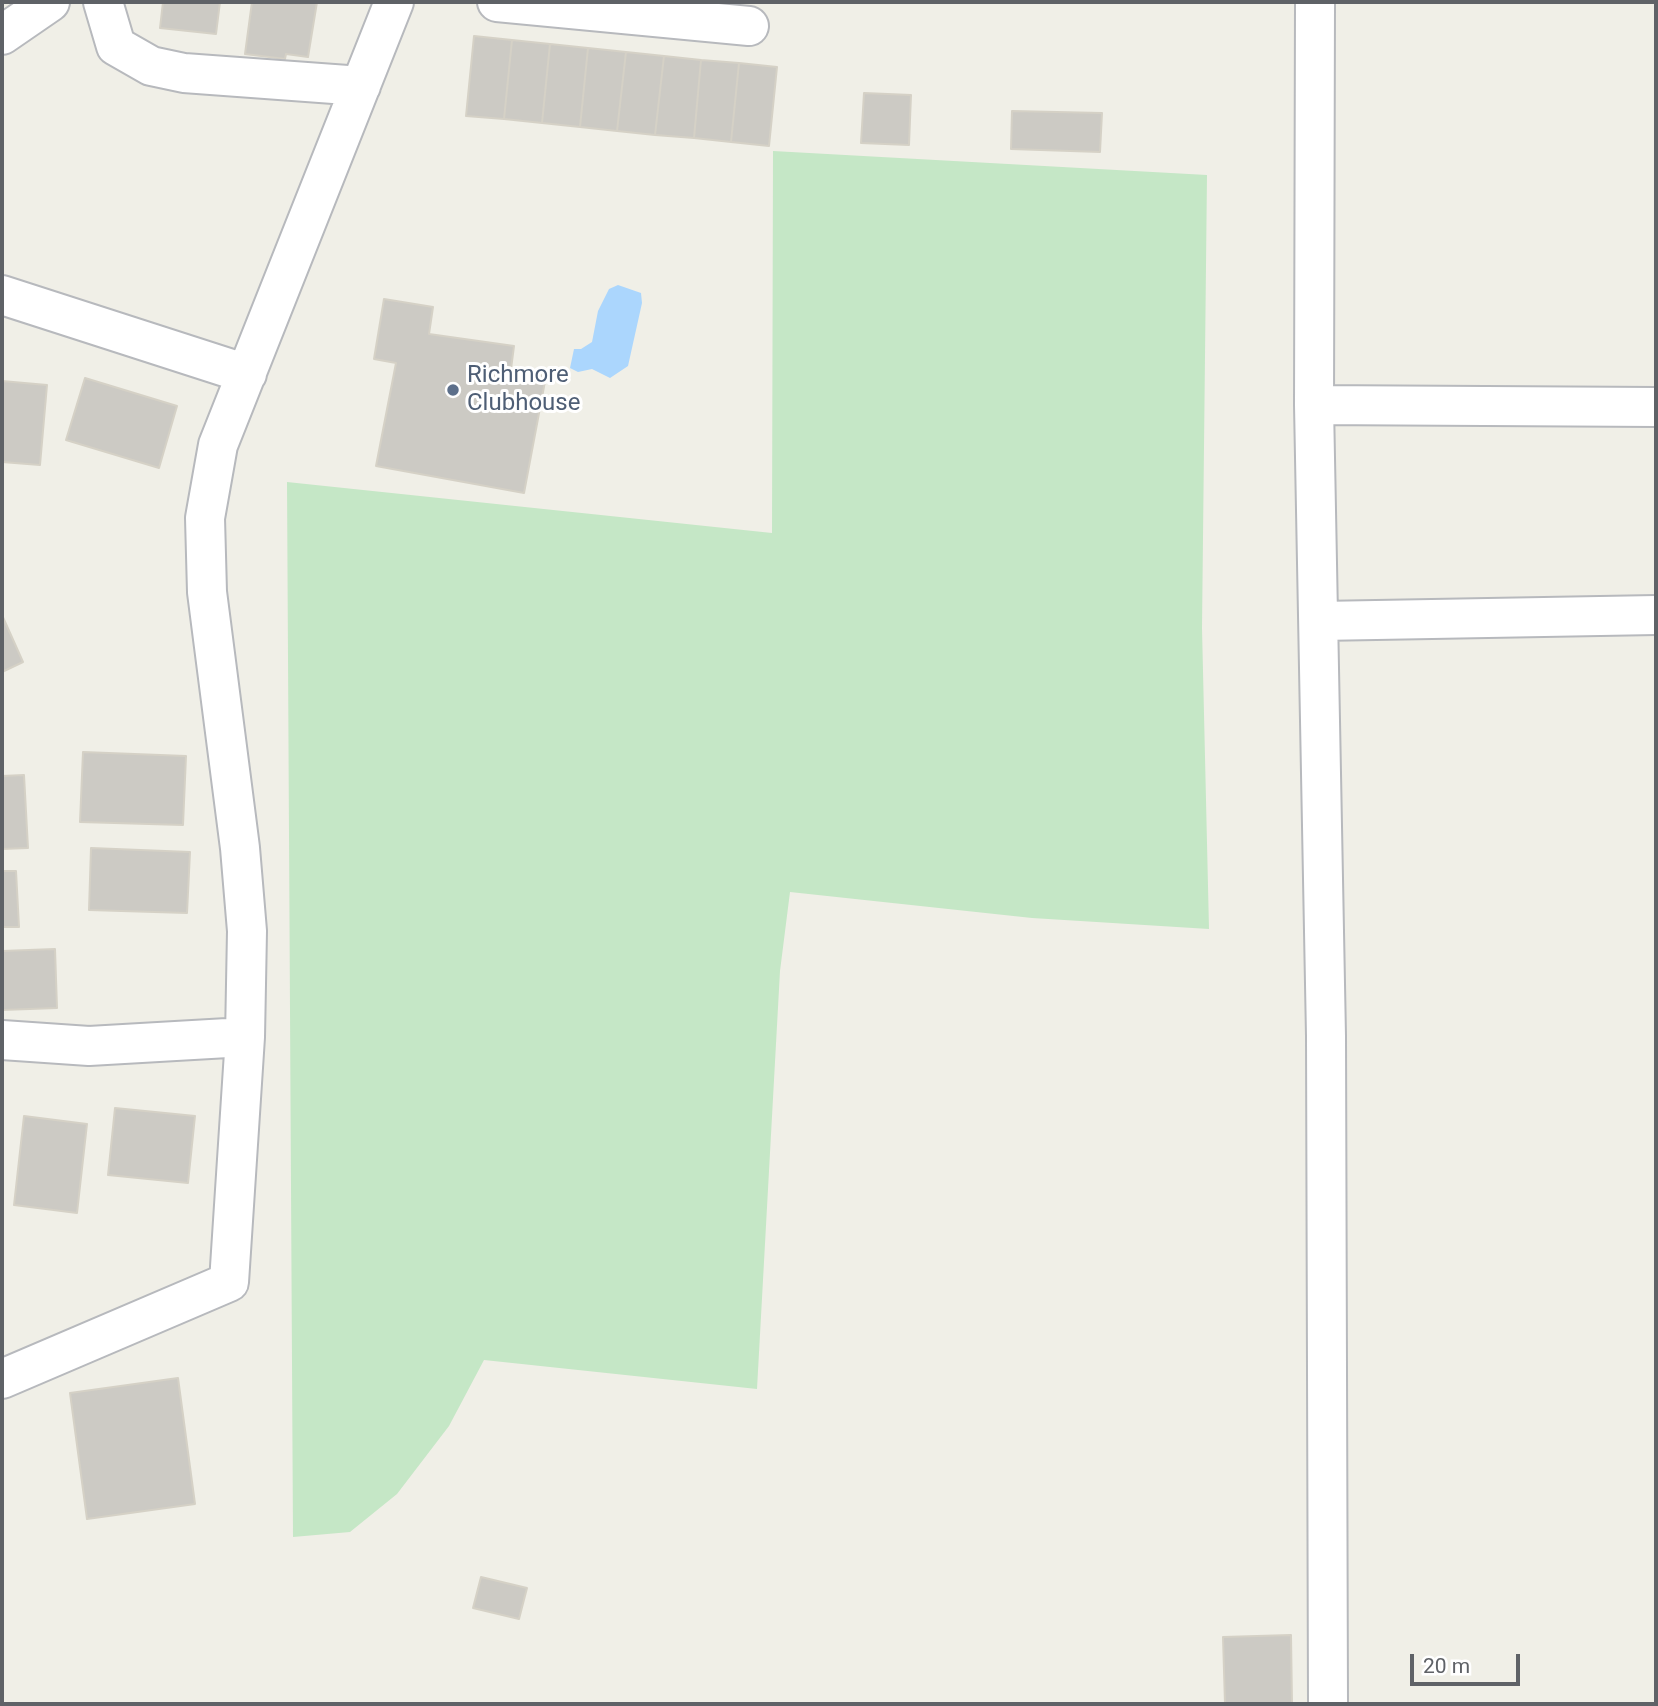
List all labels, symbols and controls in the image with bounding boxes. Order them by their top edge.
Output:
place label: Richmore Clubhouse [467,362,580,418]
marker: Richmore Clubhouse [445,382,461,398]
scale bar [1413,1640,1523,1684]
text: 20 m [1423,1654,1470,1678]

